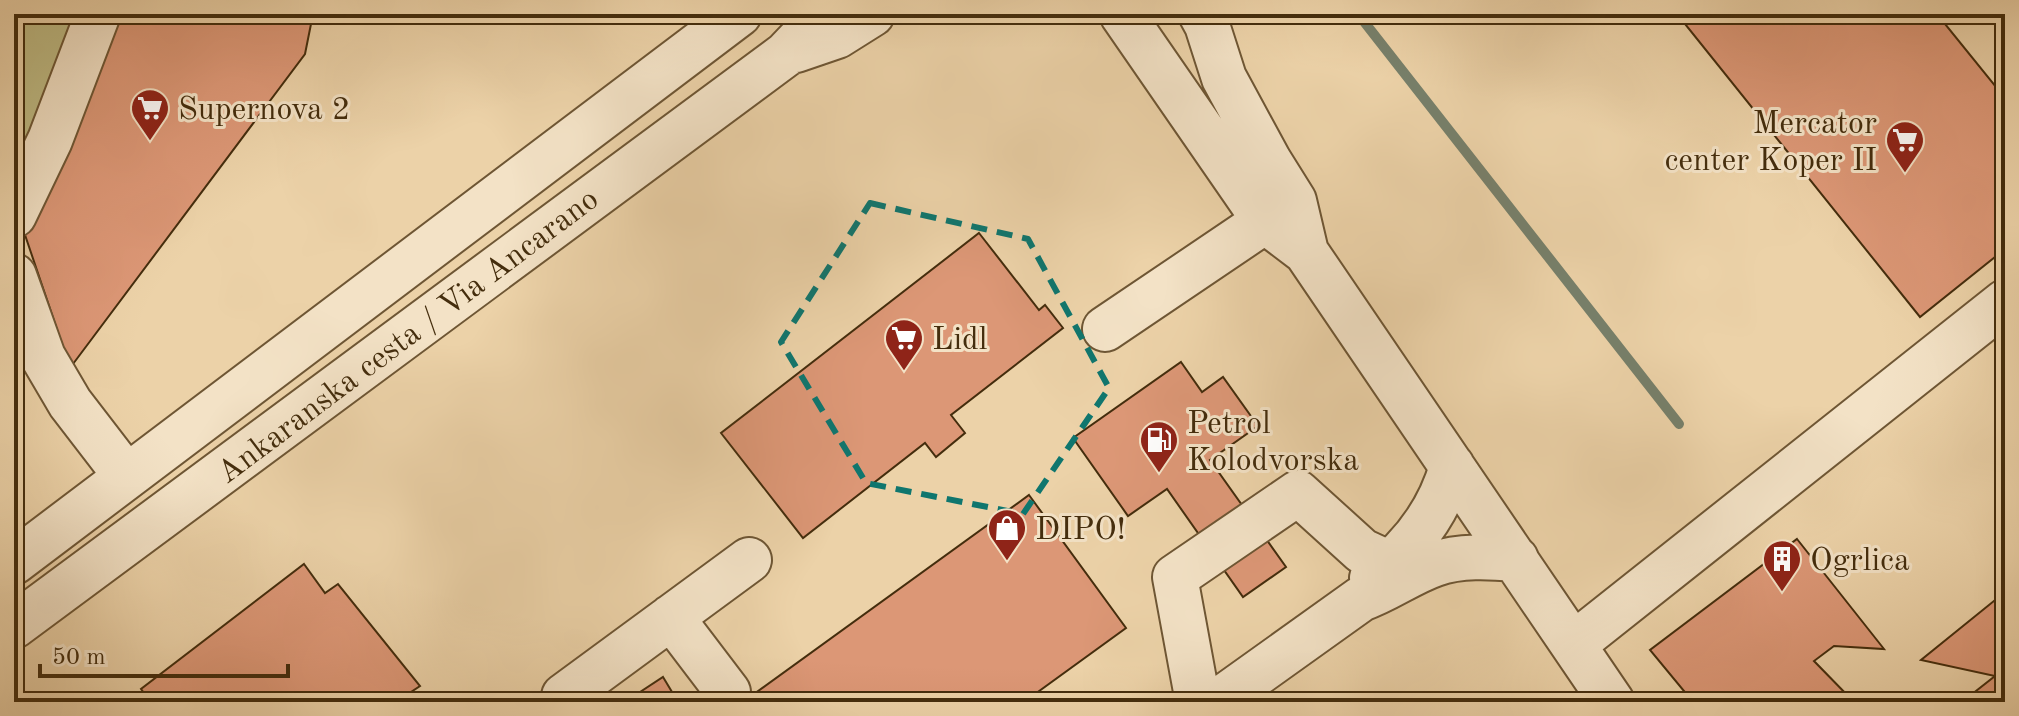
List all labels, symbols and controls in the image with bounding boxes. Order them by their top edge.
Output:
supermarket icon: Supernova 2 [129,87,171,142]
place label: Supernova 2 [178,95,350,127]
place label: Mercator center Koper II [1664,109,1877,178]
supermarket icon: Mercator center Koper II [1884,119,1926,174]
street label: Ankaranska cesta / Via Ancarano [212,184,605,491]
supermarket icon: Lidl [883,317,925,372]
place label: Lidl [932,325,987,357]
place label: Petrol Kolodvorska [1187,409,1359,478]
fuel station icon: Petrol Kolodvorska [1138,419,1180,474]
shop icon: DIPO! [986,507,1028,562]
place label: DIPO! [1035,515,1126,547]
building icon: Ogrlica [1761,538,1803,593]
place label: Ogrlica [1810,546,1910,578]
scale bar [40,628,288,678]
text: 50 m [52,646,106,670]

